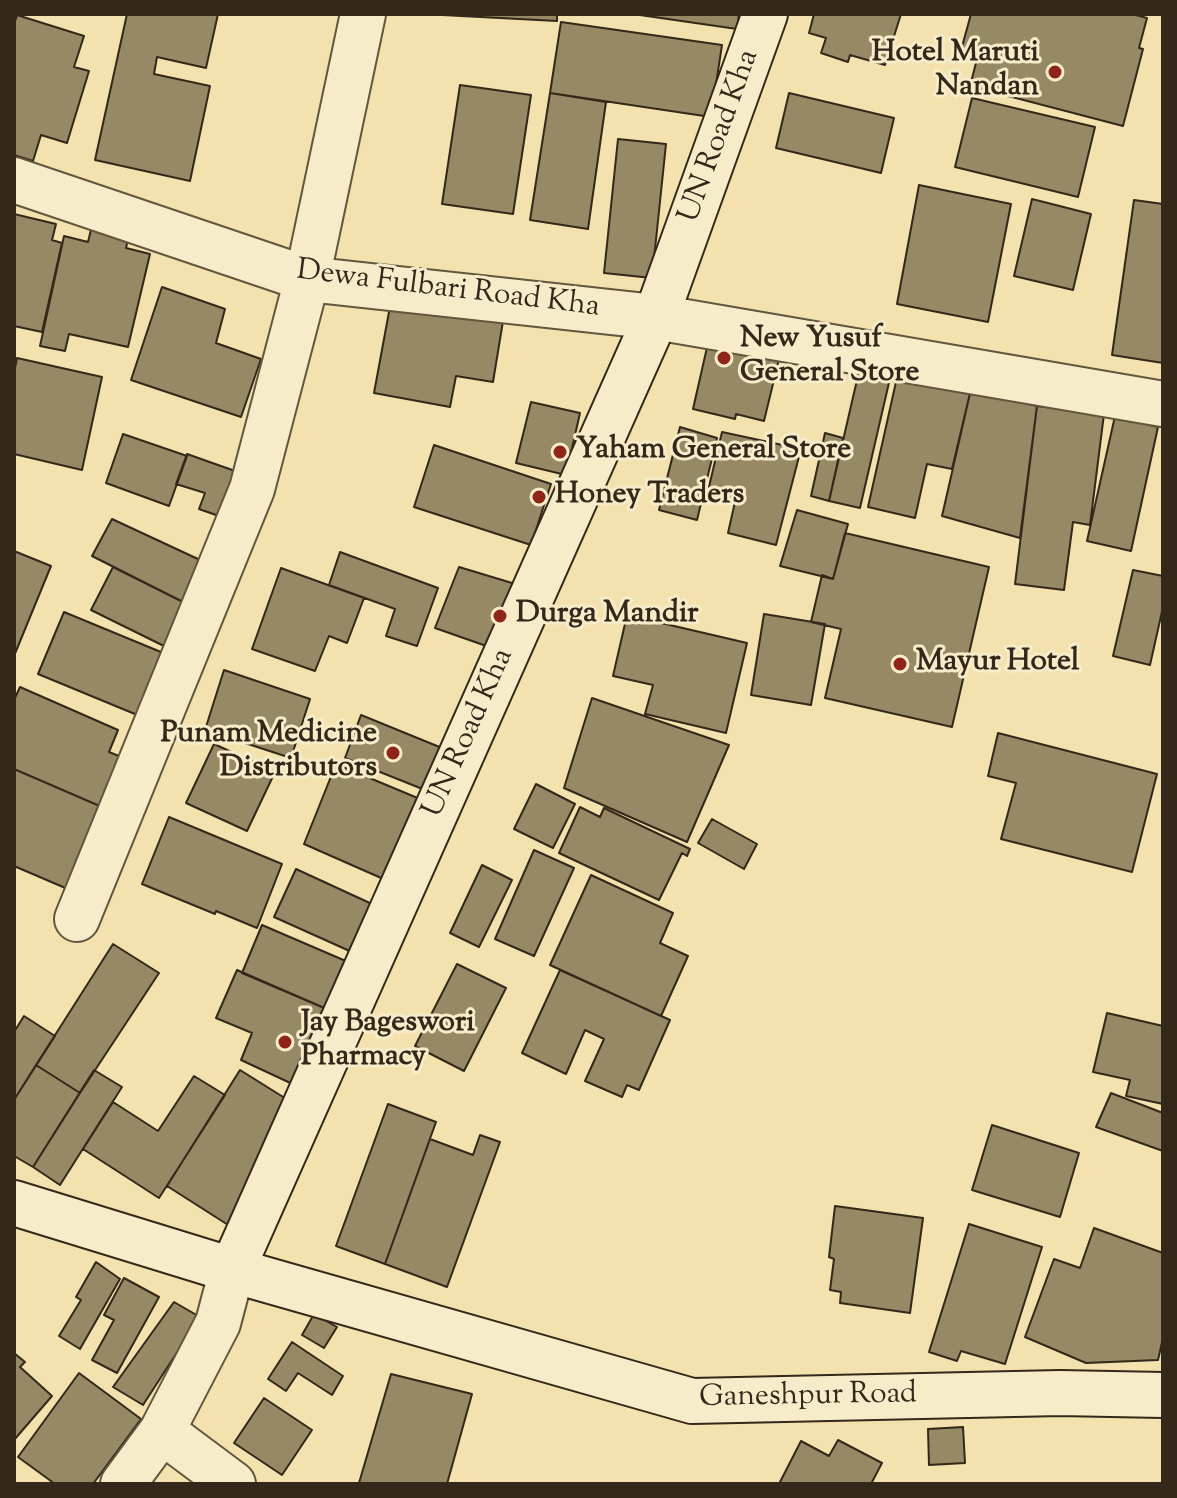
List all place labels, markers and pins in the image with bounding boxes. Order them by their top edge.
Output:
place label: Hotel Maruti Nandan [872,37,1039,108]
marker: Hotel Maruti Nandan [1046,63,1064,81]
place label: New Yusuf General Store [740,323,920,394]
marker: New Yusuf General Store [715,349,733,367]
place label: Yaham General Store [576,434,851,470]
marker: Yaham General Store [551,443,569,461]
place label: Honey Traders [555,479,744,515]
marker: Honey Traders [530,488,548,506]
place label: Durga Mandir [516,598,699,634]
marker: Durga Mandir [491,607,509,625]
place label: Mayur Hotel [916,646,1079,682]
marker: Mayur Hotel [891,655,909,673]
place label: Punam Medicine Distributors [161,718,377,788]
marker: Punam Medicine Distributors [384,744,402,762]
place label: Jay Bageswori Pharmacy [301,1007,475,1078]
marker: Jay Bageswori Pharmacy [276,1033,294,1051]

